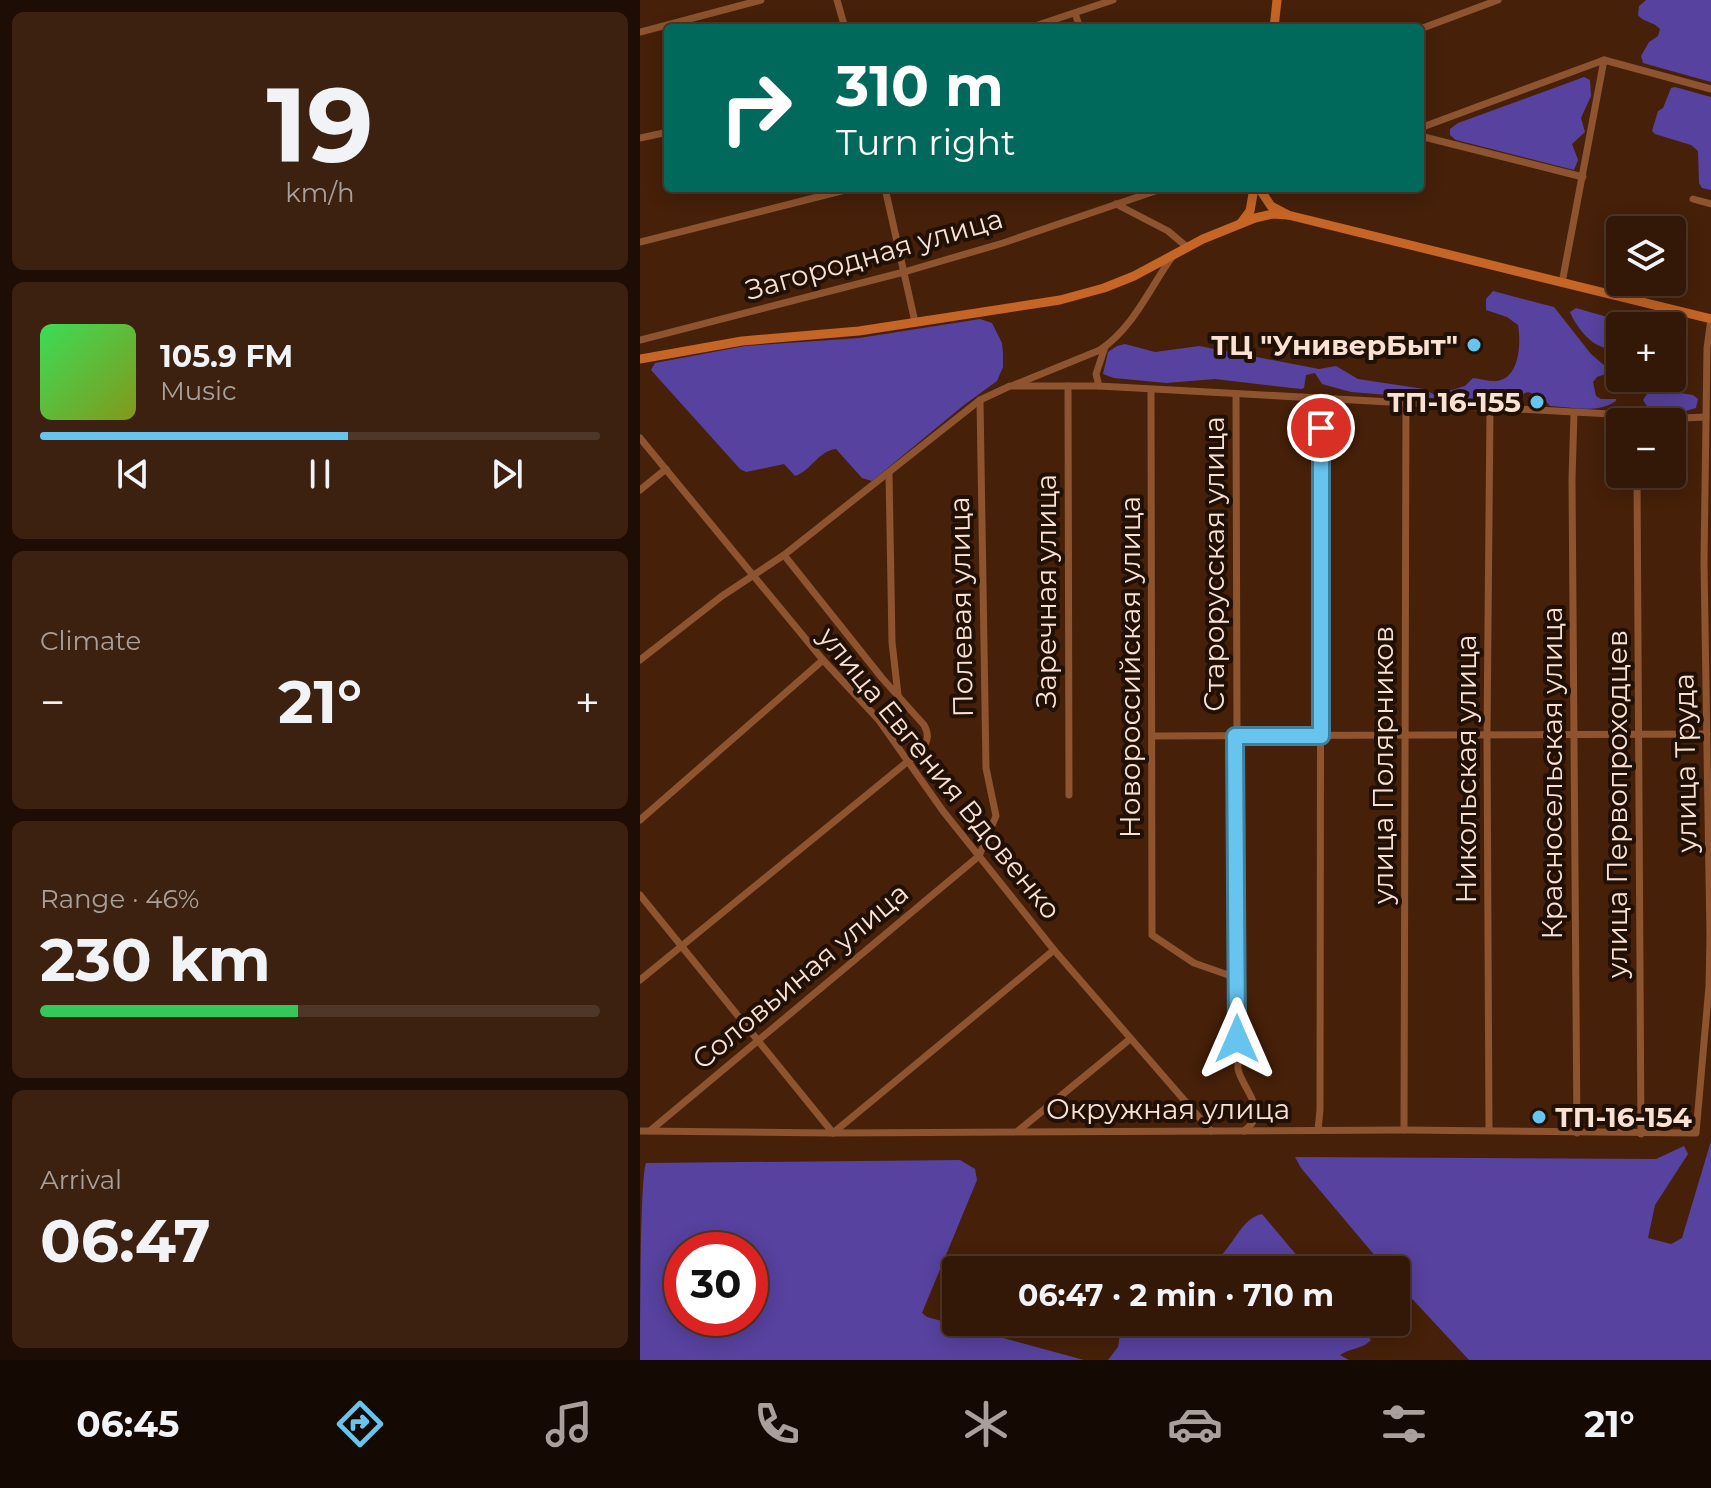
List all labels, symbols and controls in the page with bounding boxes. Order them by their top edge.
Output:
text: 310 m [836,52,1004,120]
icon: right [704,56,808,160]
text: 19 [266,61,374,188]
text: Turn right [836,120,1016,164]
text: km/h [285,177,355,209]
street label: Загородная улица [741,201,1007,307]
map controls [1606,216,1686,488]
button: layers [1606,216,1686,296]
button: + [1606,312,1686,392]
place label: ТЦ "УниверБыт" [1211,328,1458,362]
marker: ТЦ "УниверБыт" [1465,336,1483,354]
text: 105.9 FM [160,338,293,375]
text: Music [160,375,237,407]
place label: ТП-16-155 [1387,385,1521,419]
marker: ТП-16-155 [1528,393,1546,411]
pin [1287,394,1355,462]
icon: arrive [1299,406,1343,450]
button: − [1606,408,1686,488]
street label: Старорусская улица [1197,416,1231,712]
icon: previous [111,452,155,496]
icon: pause [298,452,342,496]
icon: next [485,452,529,496]
street label: Заречная улица [1029,474,1063,708]
street label: Полевая улица [942,496,980,718]
street label: Новороссийская улица [1113,496,1147,838]
street label: Красносельская улица [1535,606,1569,940]
street label: улица Евгения Вдовенко [811,619,1069,926]
text: Climate [40,625,141,657]
street label: улица Полярников [1366,626,1400,905]
street label: улица Первопроходцев [1600,630,1634,979]
street label: Никольская улица [1449,634,1483,904]
text: 21° [278,665,362,738]
street label: улица Труда [1666,673,1704,854]
text: − [40,675,65,729]
text: + [575,675,600,729]
street label: Соловьиная улица [685,876,915,1076]
text: Range · 46% [40,883,199,915]
text: 230 km [40,923,271,996]
position arrow [1195,997,1279,1081]
street label: Окружная улица [1046,1092,1290,1126]
place label: ТП-16-154 [1555,1100,1693,1134]
marker: ТП-16-154 [1530,1108,1548,1126]
text: Arrival [40,1164,122,1196]
text: 06:47 [40,1204,211,1277]
speed limit sign: 30 [664,1232,768,1336]
text: 06:47 · 2 min · 710 m [1018,1277,1334,1314]
icon: directions [332,1396,388,1452]
icon: music [541,1396,597,1452]
icon: phone [749,1396,805,1452]
icon: climate [958,1396,1014,1452]
icon: car [1167,1396,1223,1452]
icon: filters [1376,1396,1432,1452]
text: 06:45 [76,1402,179,1446]
text: 21° [1584,1402,1635,1446]

